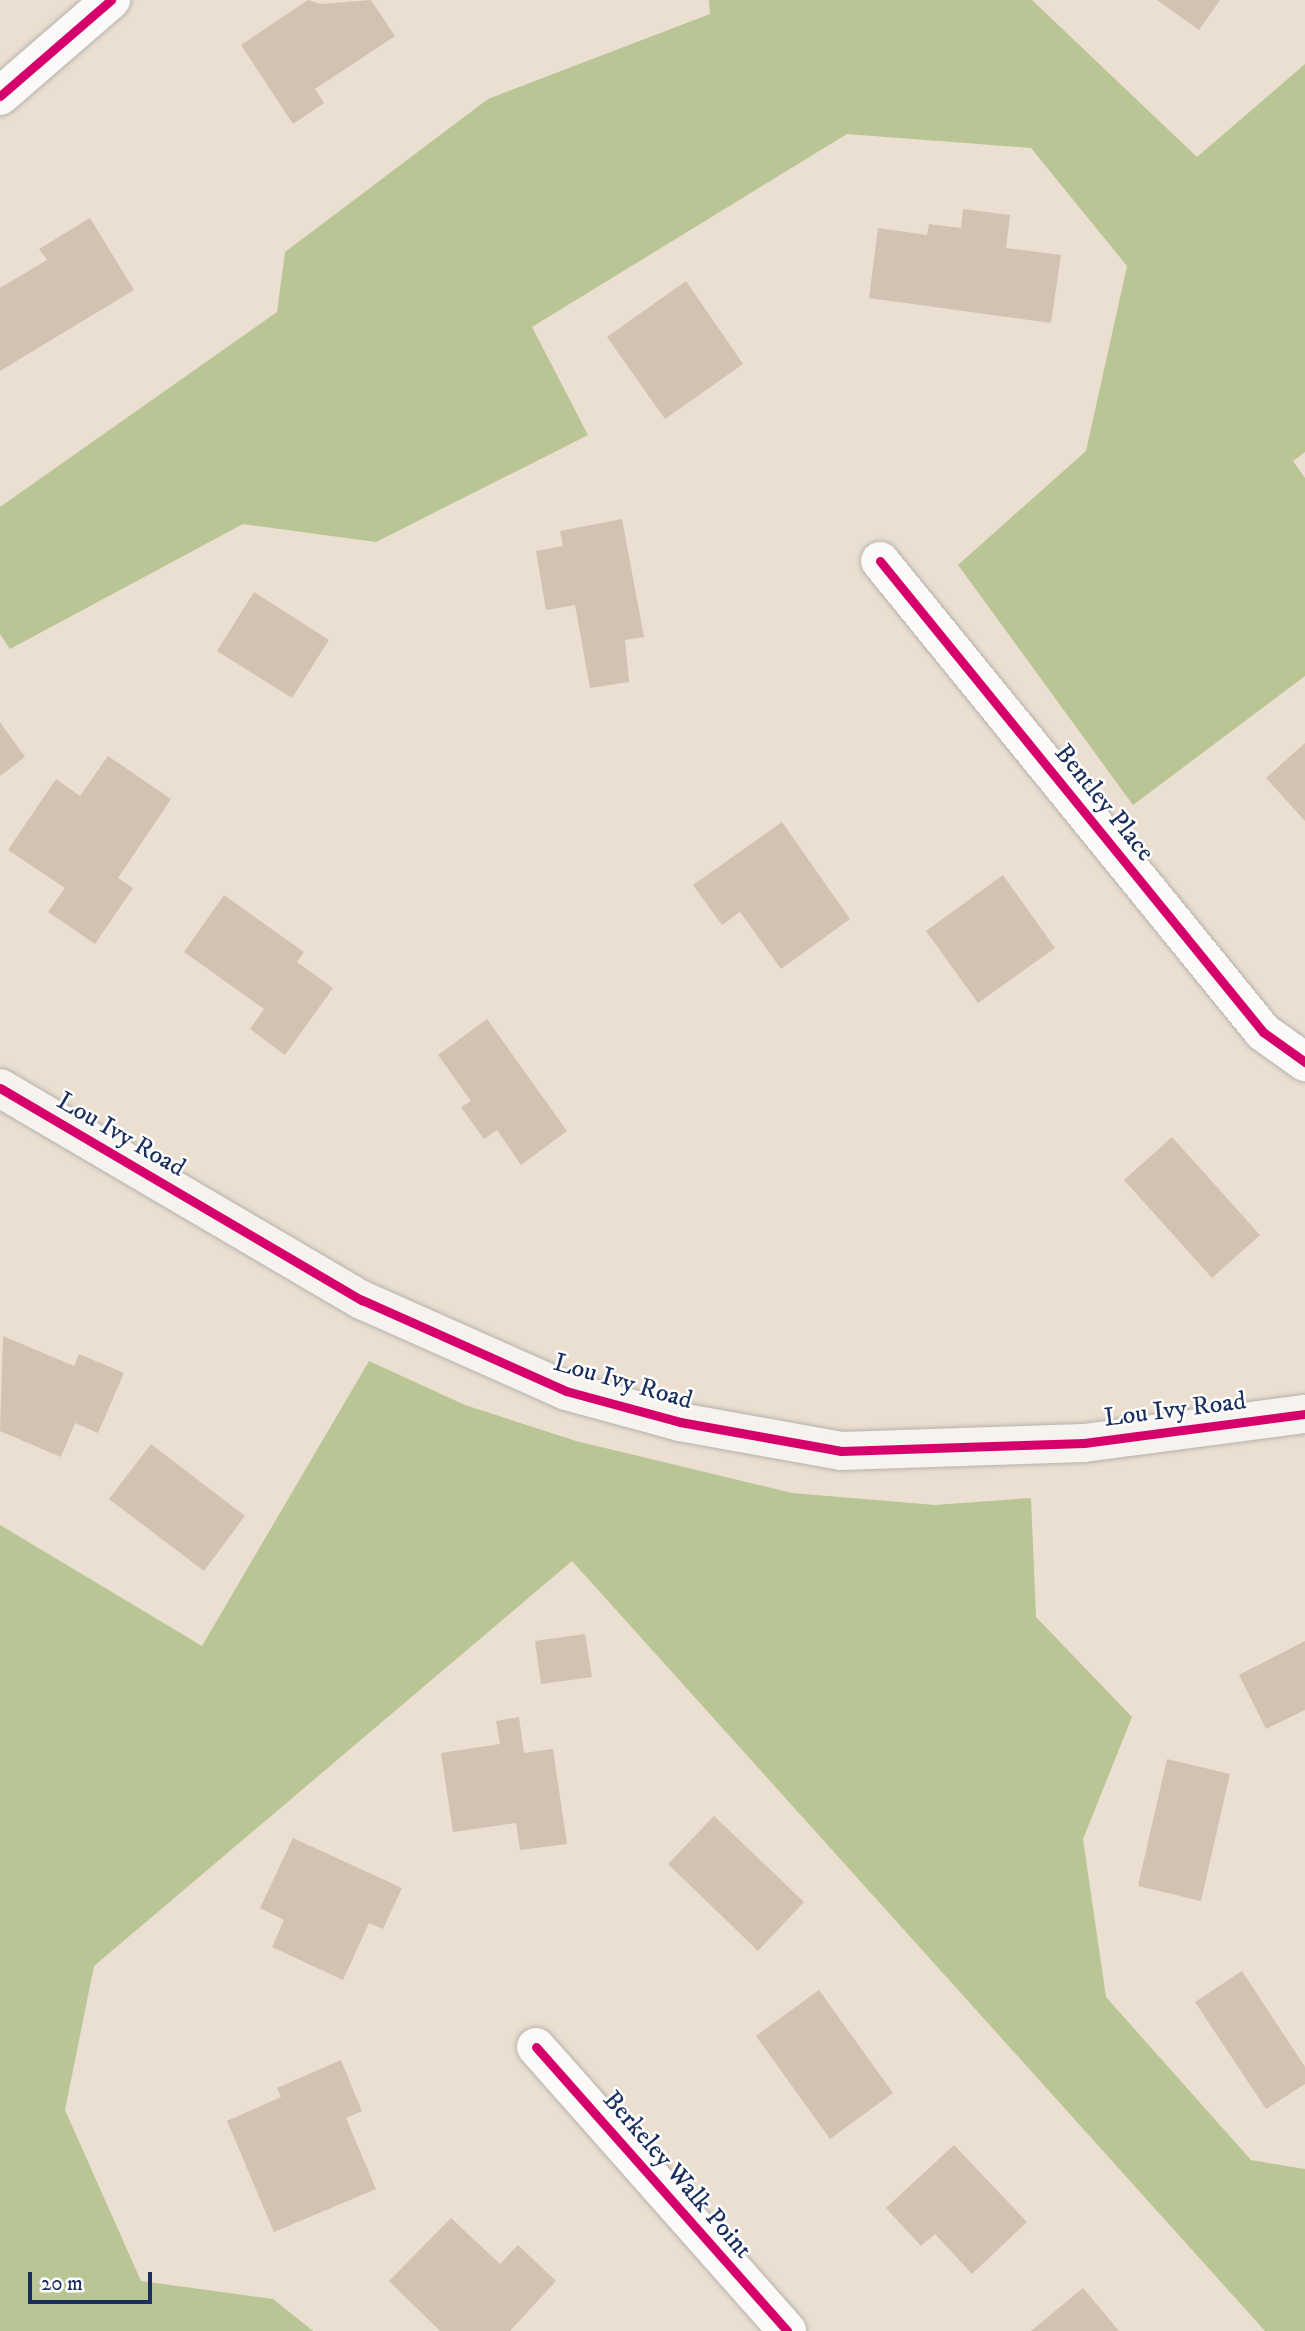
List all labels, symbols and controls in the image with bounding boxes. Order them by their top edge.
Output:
street label: Bentley Place [1047,738,1161,868]
street label: Lou Ivy Road [51,1086,191,1184]
street label: Lou Ivy Road [550,1347,696,1417]
street label: Lou Ivy Road [1102,1386,1248,1434]
street label: Berkeley Walk Point [596,2085,758,2265]
scale bar [32,2258,156,2302]
text: 20 m [41,2271,83,2297]

